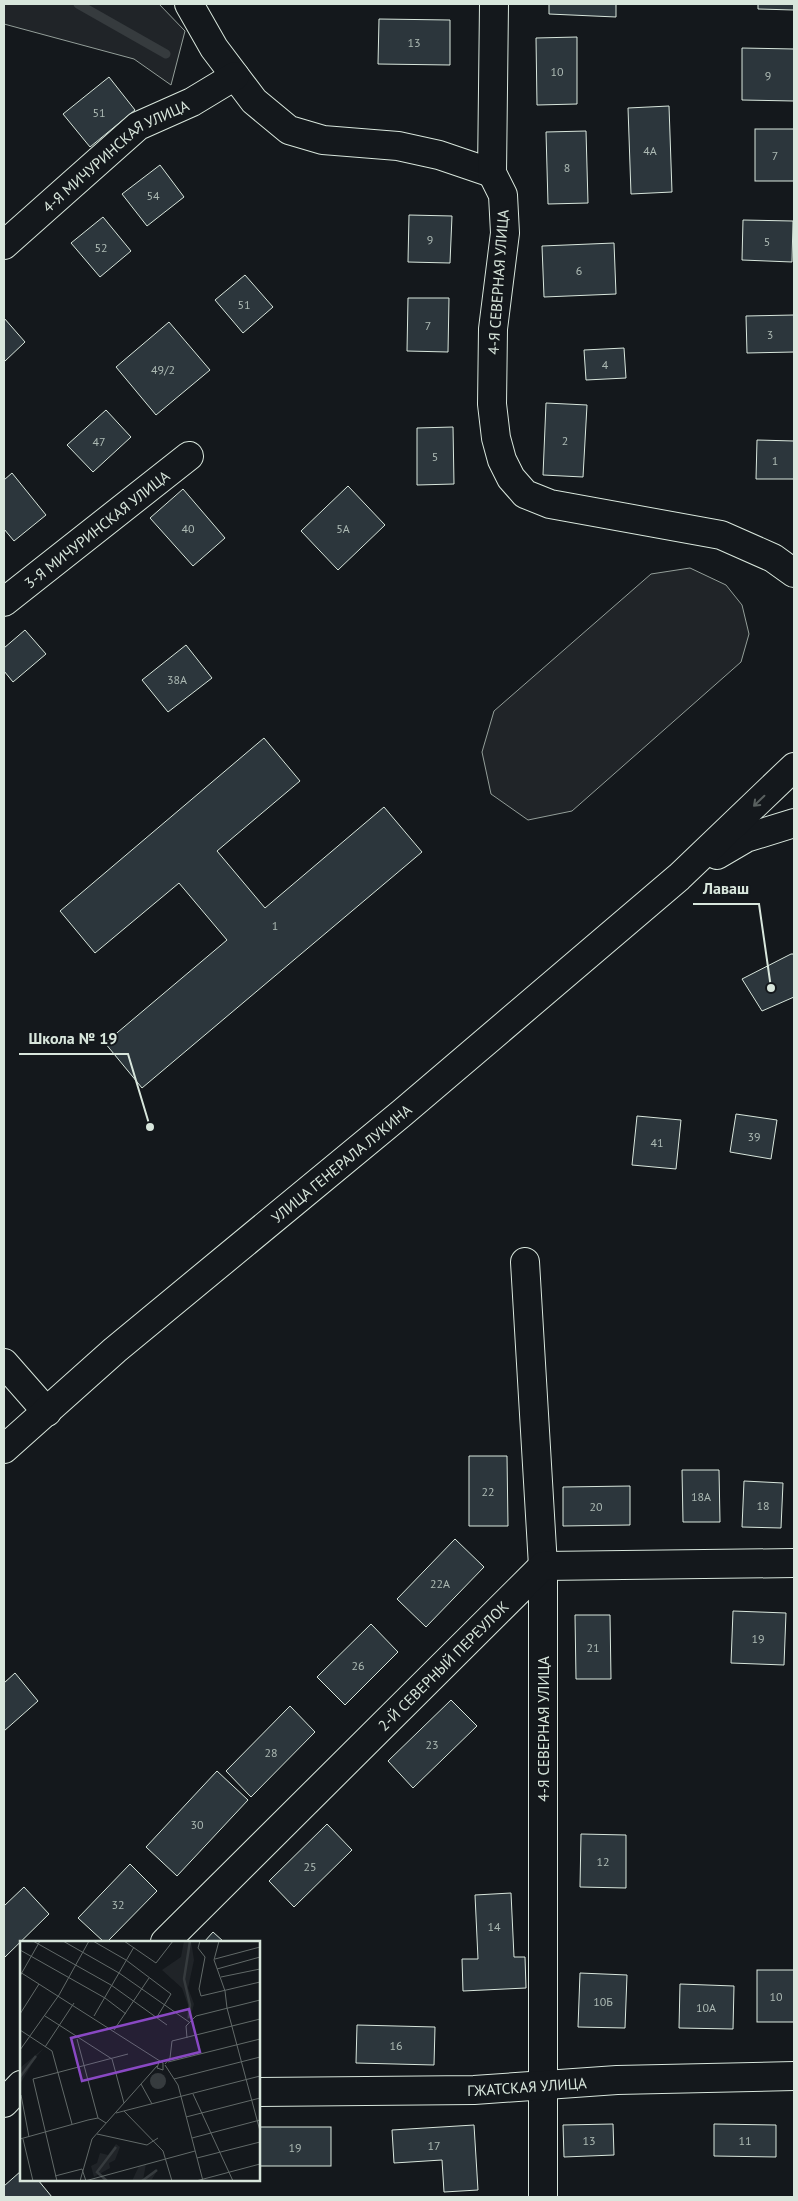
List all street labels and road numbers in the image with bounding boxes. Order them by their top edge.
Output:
street label: 4-Я МИЧУРИНСКАЯ УЛИЦА [38,95,192,216]
street label: 4-Я СЕВЕРНАЯ УЛИЦА [483,209,513,355]
street label: 3-Я МИЧУРИНСКАЯ УЛИЦА [20,466,173,592]
street label: УЛИЦА ГЕНЕРАЛА ЛУКИНА [267,1100,415,1227]
street label: 2-Й СЕВЕРНЫЙ ПЕРЕУЛОК [374,1597,512,1735]
street label: 4-Я СЕВЕРНАЯ УЛИЦА [534,1656,553,1802]
street label: ГЖАТСКАЯ УЛИЦА [467,2073,587,2100]

